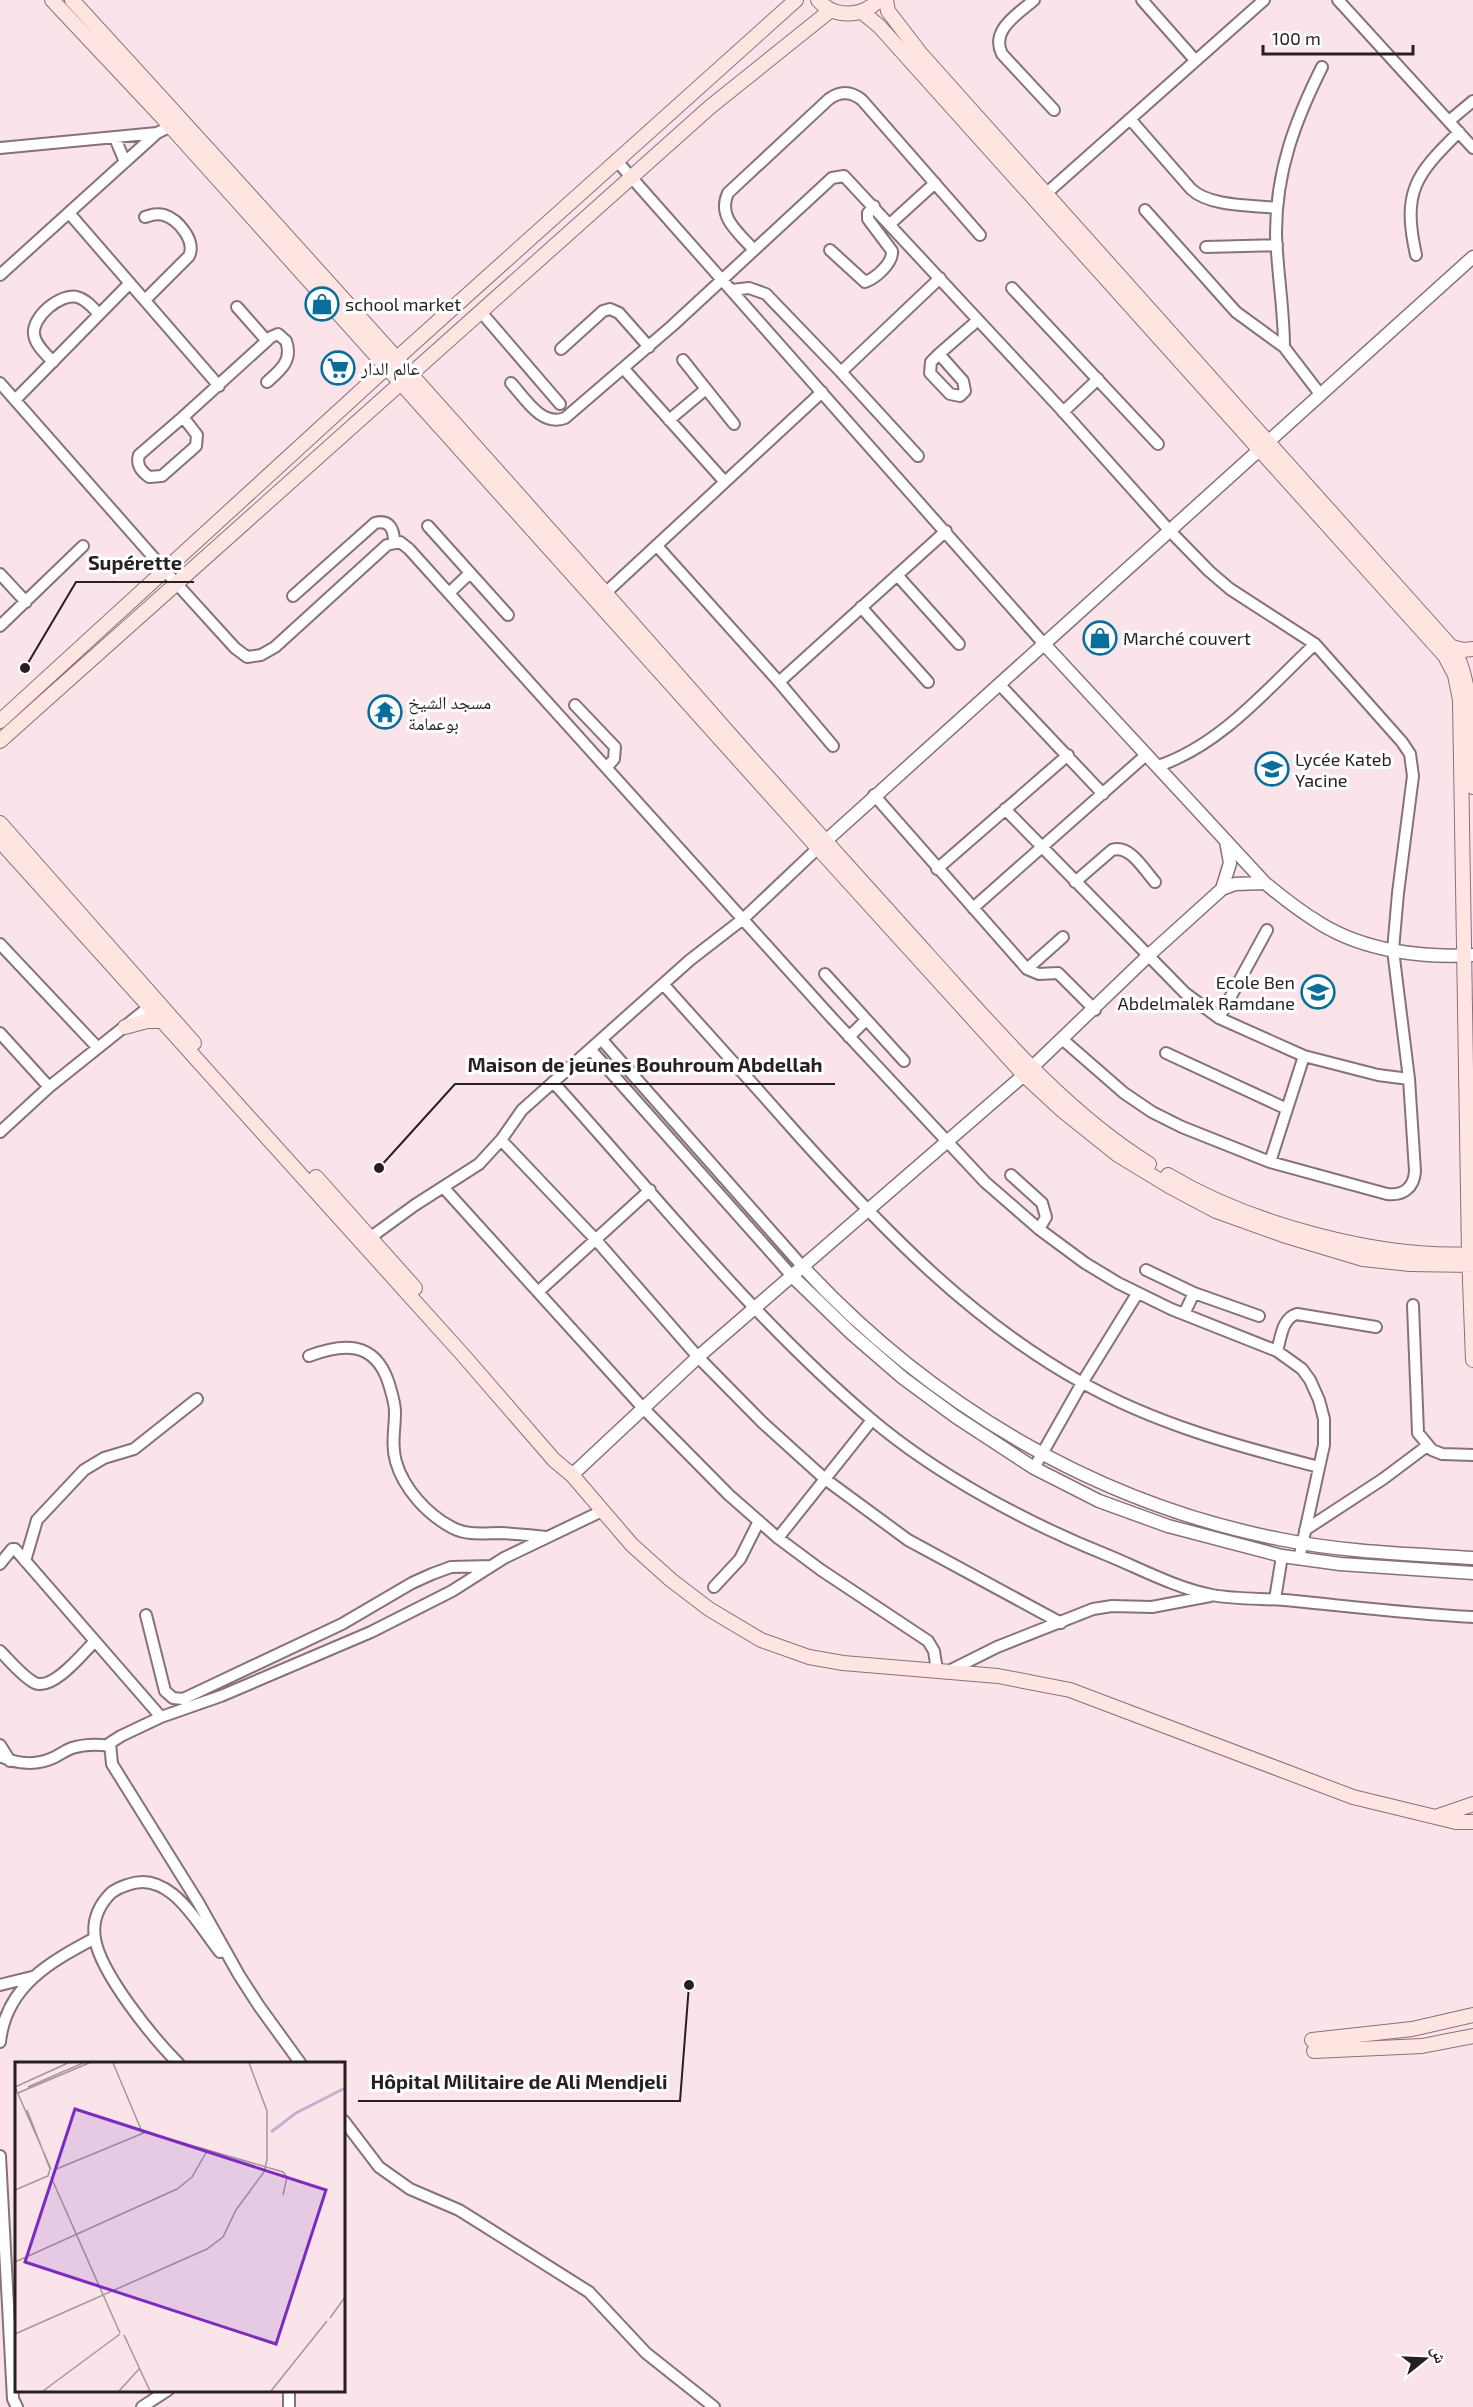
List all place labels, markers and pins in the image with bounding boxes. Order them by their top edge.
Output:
shop icon: school market [304,286,340,322]
place label: school market [345,293,461,315]
supermarket icon: عالم الدار [320,350,356,386]
place label: عالم الدار [360,357,420,381]
callout: Supérette [76,544,194,582]
shop icon: Marché couvert [1082,620,1118,656]
place label: Marché couvert [1123,627,1251,649]
place label: مسجد الشيخ بوعمامة [408,691,491,735]
temple icon: مسجد الشيخ بوعمامة [367,694,403,730]
place label: Lycée Kateb Yacine [1295,748,1392,791]
school or university icon: Lycée Kateb Yacine [1254,751,1290,787]
place label: Ecole Ben Abdelmalek Ramdane [1117,971,1295,1014]
school or university icon: Ecole Ben Abdelmalek Ramdane [1300,974,1336,1010]
callout: Maison de jeunes Bouhroum Abdellah [455,1046,835,1084]
callout: Hôpital Militaire de Ali Mendjeli [358,2063,680,2101]

